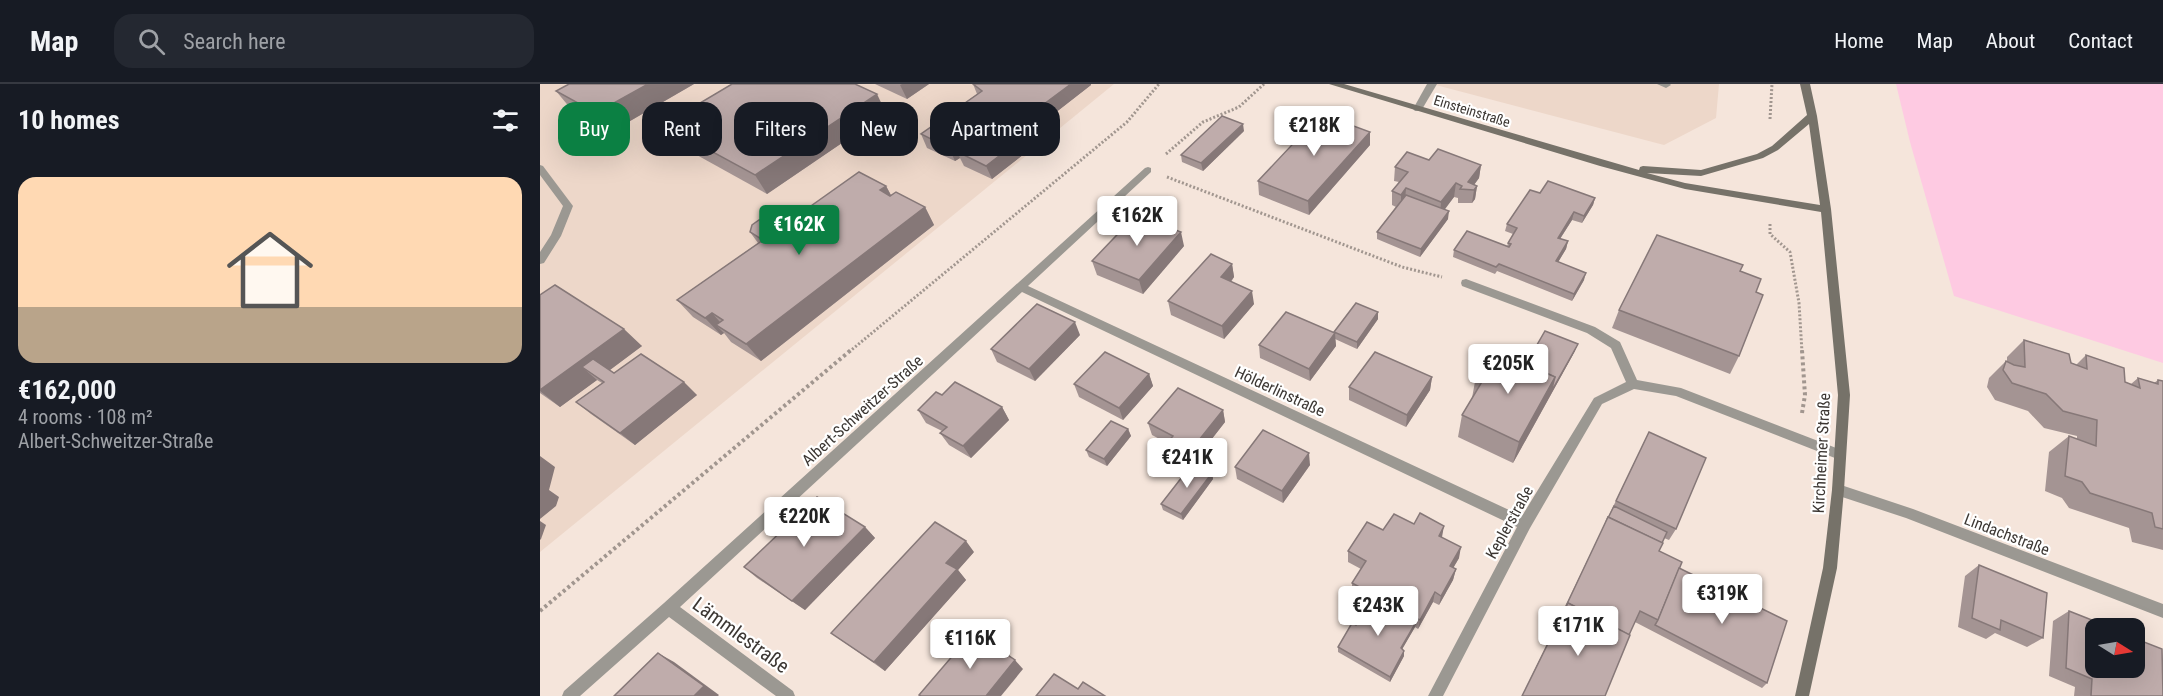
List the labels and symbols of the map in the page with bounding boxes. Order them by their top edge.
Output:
street label: Einsteinstraße [1432,92,1513,130]
pin: €218K [1272,106,1356,157]
pin: €162K [1095,196,1179,247]
pin: €162K [757,205,841,256]
pin: €205K [1466,344,1550,395]
street label: Albert-Schweitzer-Straße [798,351,927,470]
street label: Hölderlinstraße [1232,362,1328,421]
street label: Kirchheimer Straße [1809,392,1834,514]
pin: €241K [1145,438,1229,489]
street label: Keplerstraße [1482,483,1537,562]
pin: €220K [762,497,846,548]
street label: Lindachstraße [1961,509,2052,559]
pin: €319K [1680,574,1764,625]
pin: €243K [1336,586,1420,637]
street label: Lämmlestraße [688,592,794,678]
pin: €171K [1536,606,1620,657]
north arrow [2085,618,2145,678]
pin: €116K [928,619,1012,670]

